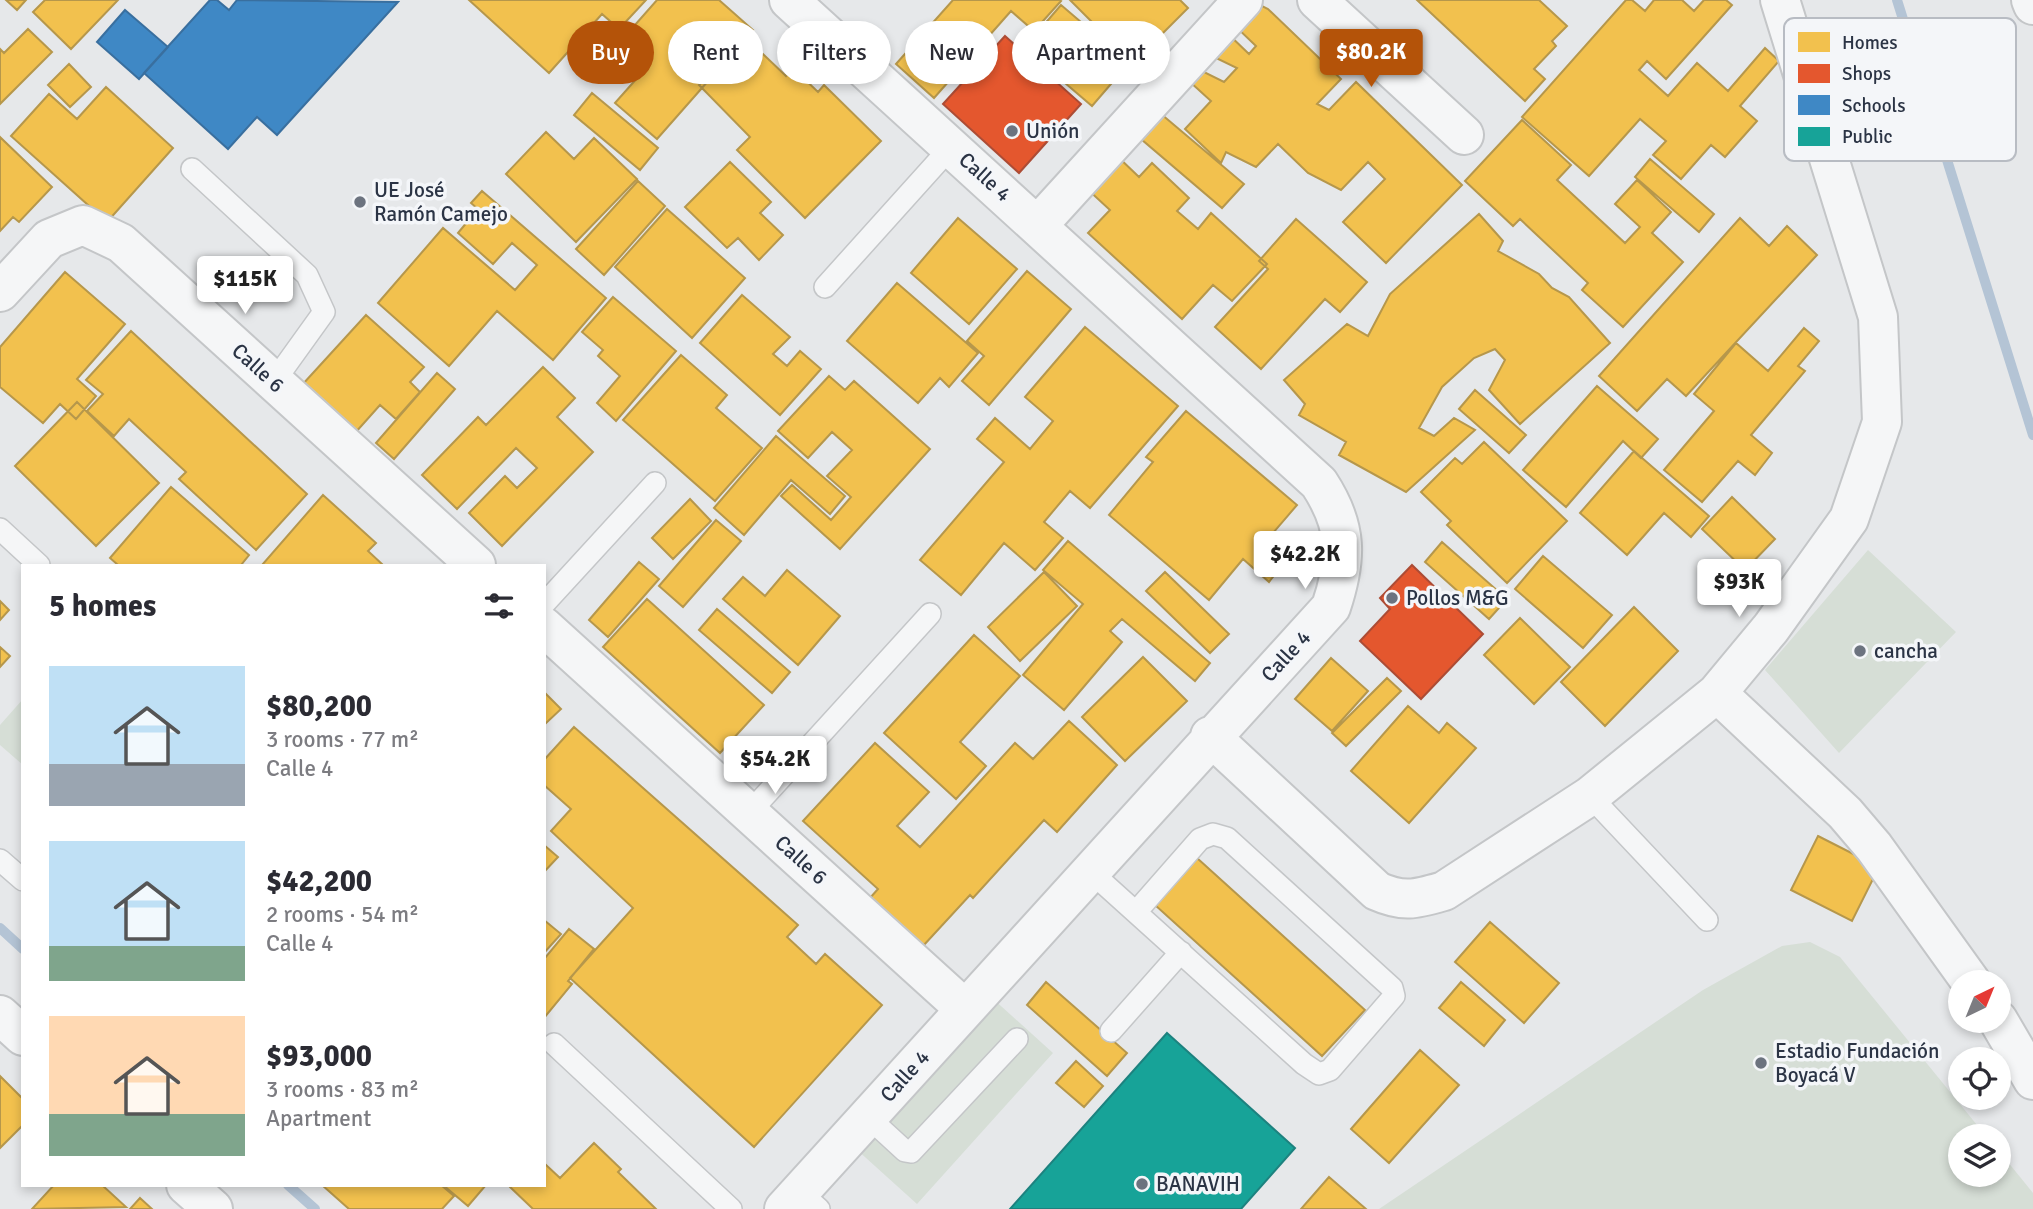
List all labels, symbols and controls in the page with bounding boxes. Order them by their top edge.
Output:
legend [1784,18,2016,161]
chip: Buy [567,21,654,84]
chip: Rent [668,21,763,84]
chip: Filters [777,21,891,84]
chip: New [905,21,998,84]
chip: Apartment [1012,21,1170,84]
pin: $80.2K [1314,29,1428,89]
text: Homes [1842,31,1898,55]
text: $80.2K [1336,37,1406,66]
text: Shops [1842,62,1891,86]
text: Schools [1842,94,1906,118]
place label: Unión [1026,118,1080,144]
marker: Unión [1004,123,1020,139]
text: Public [1842,125,1893,149]
street label: Calle 4 [953,147,1017,207]
place label: UE José Ramón Camejo [374,177,508,227]
marker: UE José Ramón Camejo [352,194,368,210]
pin: $115K [196,256,294,316]
text: $115K [213,264,277,293]
street label: Calle 6 [226,338,290,398]
pin: $42.2K [1248,532,1362,591]
text: $42.2K [1270,539,1340,568]
pin: $93K [1698,560,1780,619]
text: $93K [1713,567,1765,596]
place label: Pollos M&G [1406,585,1508,611]
icon: filters [480,587,518,625]
text: 5 homes [49,588,156,625]
marker: Pollos M&G [1384,590,1400,606]
street label: Calle 4 [1255,625,1317,687]
place label: cancha [1874,638,1938,664]
marker: cancha [1852,643,1868,659]
text: $80,200 [266,688,372,725]
icon: home [105,694,189,778]
text: 3 rooms · 77 m² [266,725,419,754]
pin: $54.2K [718,736,832,796]
text: $54.2K [740,744,810,773]
text: Calle 4 [266,754,333,783]
street label: Calle 6 [769,830,833,890]
text: $42,200 [266,863,372,900]
icon: home [105,869,189,953]
text: 2 rooms · 54 m² [266,900,419,929]
text: Calle 4 [266,929,333,958]
north arrow [1948,970,2011,1032]
map controls [1948,970,2011,1187]
text: $93,000 [266,1038,372,1075]
place label: Estadio Fundación Boyacá V [1775,1038,1940,1088]
icon: home [105,1044,189,1128]
street label: Calle 4 [875,1044,935,1108]
button: locate [1948,1047,2011,1110]
marker: Estadio Fundación Boyacá V [1753,1055,1769,1071]
text: 3 rooms · 83 m² [266,1075,419,1104]
text: Apartment [266,1104,371,1133]
button: layers [1948,1124,2011,1187]
place label: BANAVIH [1156,1171,1240,1197]
marker: BANAVIH [1134,1176,1150,1192]

